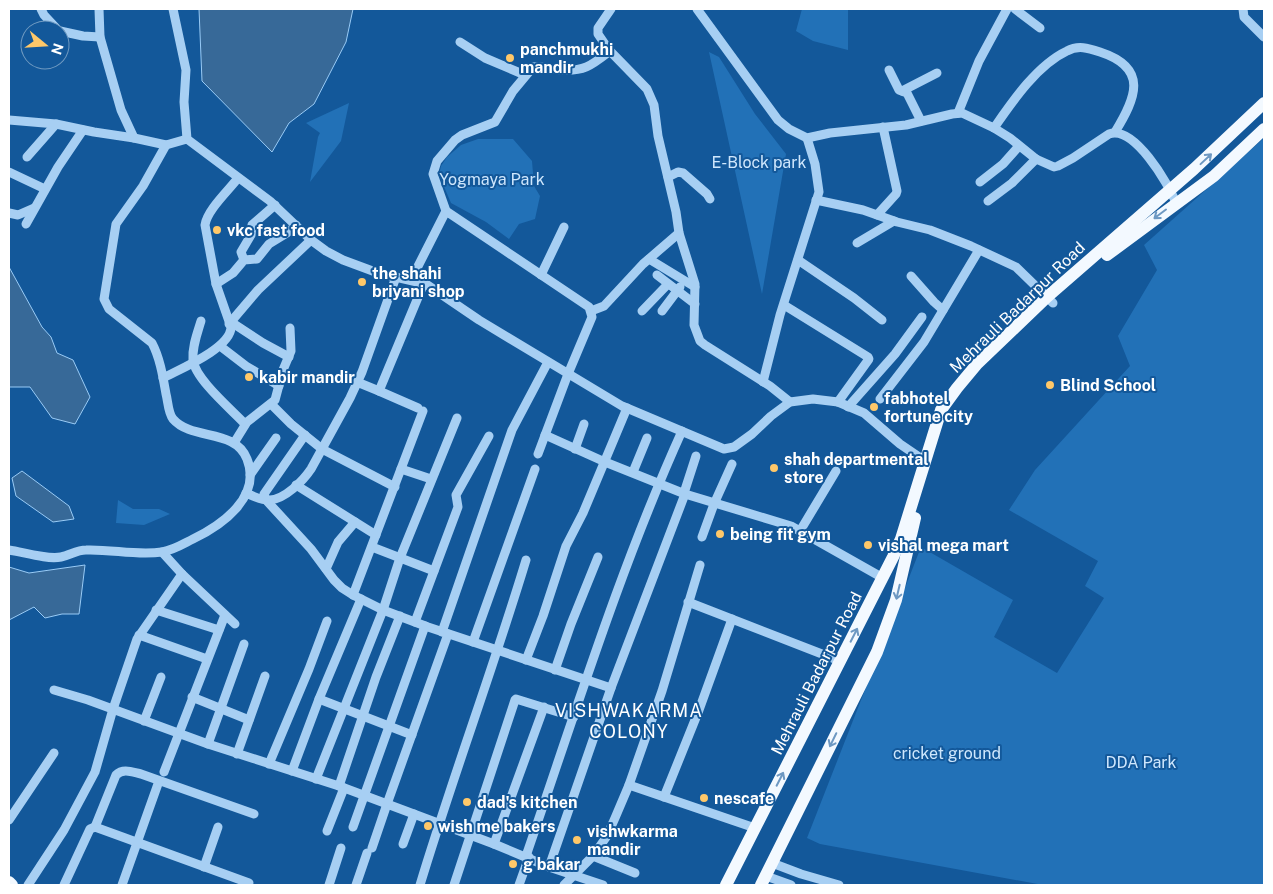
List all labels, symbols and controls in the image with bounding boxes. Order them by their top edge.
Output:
north arrow [20,20,70,70]
place label: panchmukhi mandir [520,40,613,77]
text: N [48,41,67,57]
marker: panchmukhi mandir [504,52,516,64]
park label: E-Block park [712,153,806,172]
one-way arrow [1199,153,1212,165]
park label: Yogmaya Park [439,170,545,189]
one-way arrow [1153,209,1167,219]
place label: vkc fast food [227,221,325,240]
marker: vkc fast food [211,224,223,236]
street label: Mehrauli Badarpur Road [946,238,1089,377]
place label: the shahi briyani shop [372,264,465,301]
marker: the shahi briyani shop [356,276,368,288]
place label: kabir mandir [259,368,355,387]
marker: kabir mandir [243,371,255,383]
place label: Blind School [1060,376,1156,395]
marker: Blind School [1044,379,1056,391]
place label: fabhotel fortune city [884,389,973,426]
marker: fabhotel fortune city [868,401,880,413]
place label: shah departmental store [784,450,929,487]
marker: shah departmental store [768,462,780,474]
place label: being fit gym [730,525,831,544]
marker: being fit gym [714,528,726,540]
place label: vishal mega mart [878,536,1009,555]
marker: vishal mega mart [862,539,874,551]
one-way arrow [893,583,902,599]
street label: Mehrauli Badarpur Road [767,589,866,758]
one-way arrow [849,627,859,642]
district label: VISHWAKARMA COLONY [555,700,703,742]
one-way arrow [828,733,838,748]
park label: cricket ground [893,744,1001,763]
park label: DDA Park [1105,753,1177,772]
one-way arrow [775,772,785,787]
place label: nescafe [714,789,774,808]
marker: nescafe [698,792,710,804]
place label: dad's kitchen [477,793,577,812]
marker: dad's kitchen [461,796,473,808]
place label: wish me bakers [438,817,555,836]
marker: wish me bakers [422,820,434,832]
place label: vishwkarma mandir [587,822,678,859]
marker: vishwkarma mandir [571,834,583,846]
place label: g bakar [523,855,580,874]
marker: g bakar [507,858,519,870]

